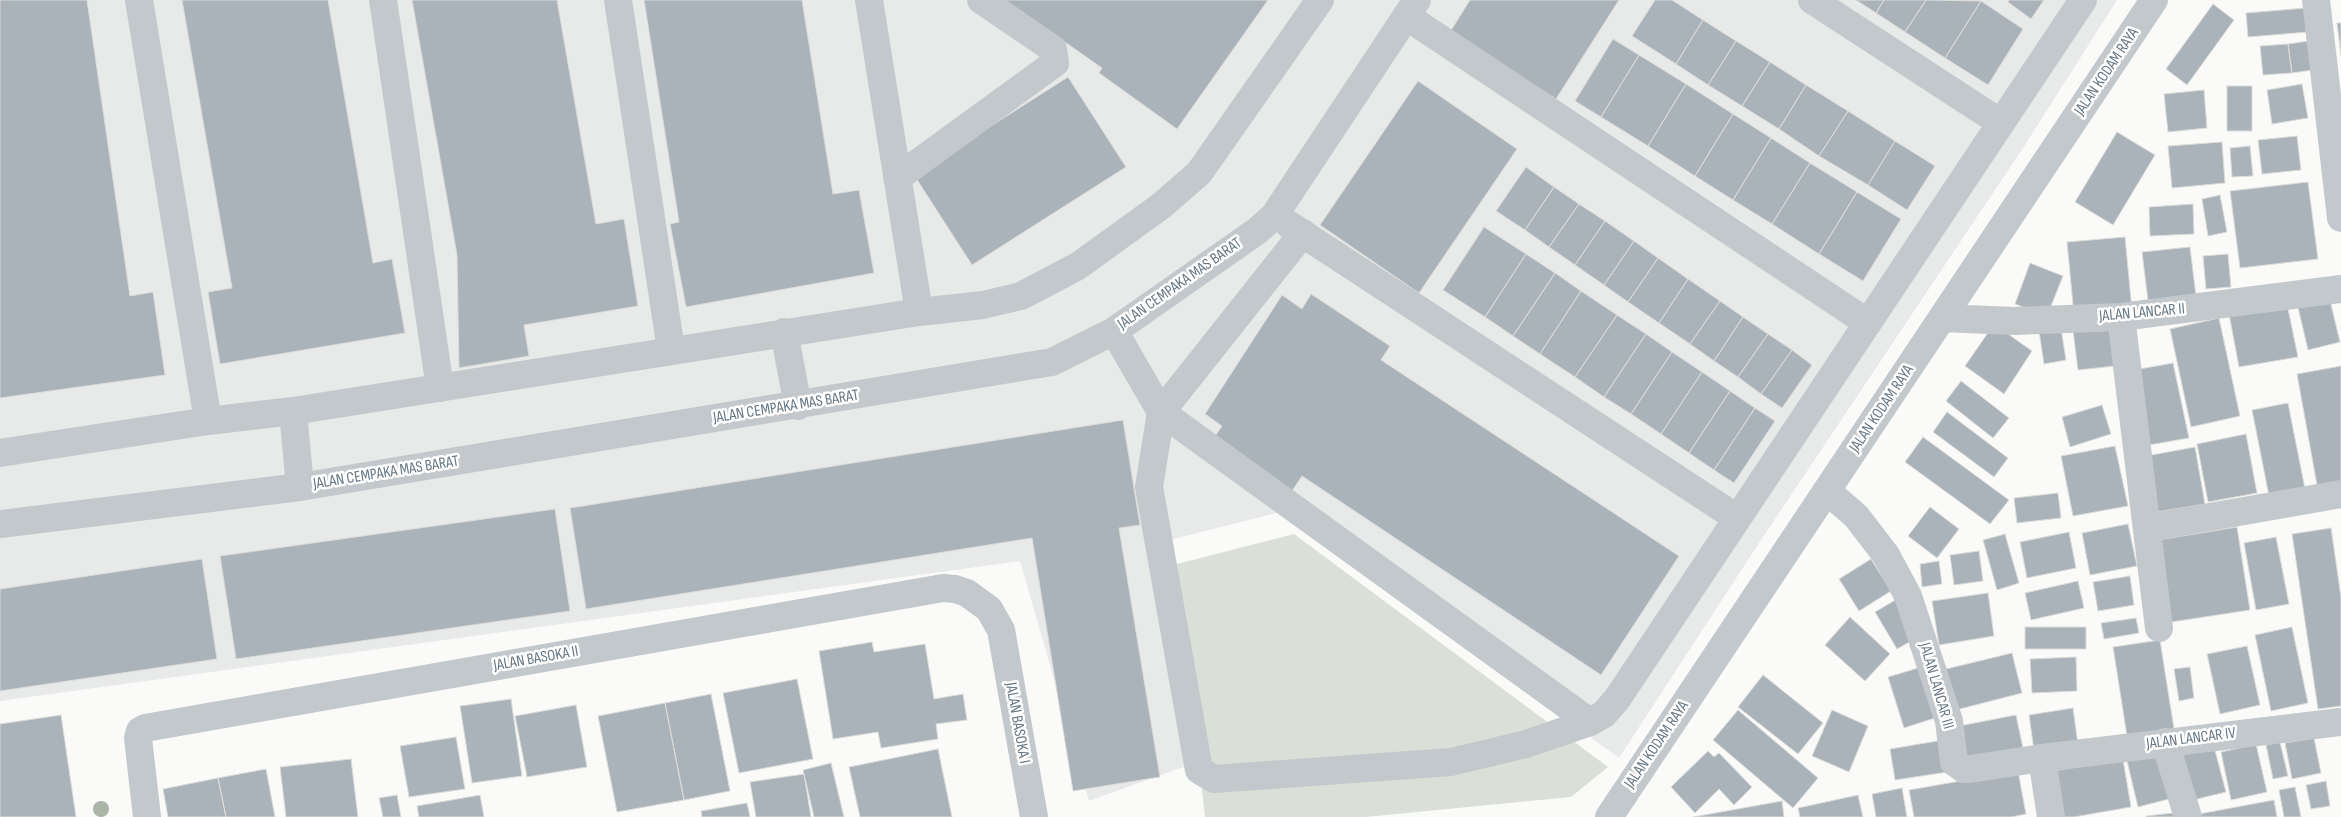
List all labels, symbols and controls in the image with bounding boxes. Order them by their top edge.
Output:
street label: JALAN KODAM RAYA [2071,25,2143,119]
street label: JALAN CEMPAKA MAS BARAT [1114,234,1246,334]
street label: JALAN LANCAR II [2098,300,2186,326]
street label: JALAN KODAM RAYA [1846,362,1918,456]
street label: JALAN CEMPAKA MAS BARAT [712,386,860,428]
street label: JALAN CEMPAKA MAS BARAT [312,452,460,494]
street label: JALAN LANCAR III [1914,641,1958,731]
street label: JALAN BASOKA II [492,642,580,676]
street label: JALAN BASOKA I [1000,681,1034,765]
street label: JALAN KODAM RAYA [1621,698,1693,792]
street label: JALAN LANCAR IV [2145,724,2237,754]

